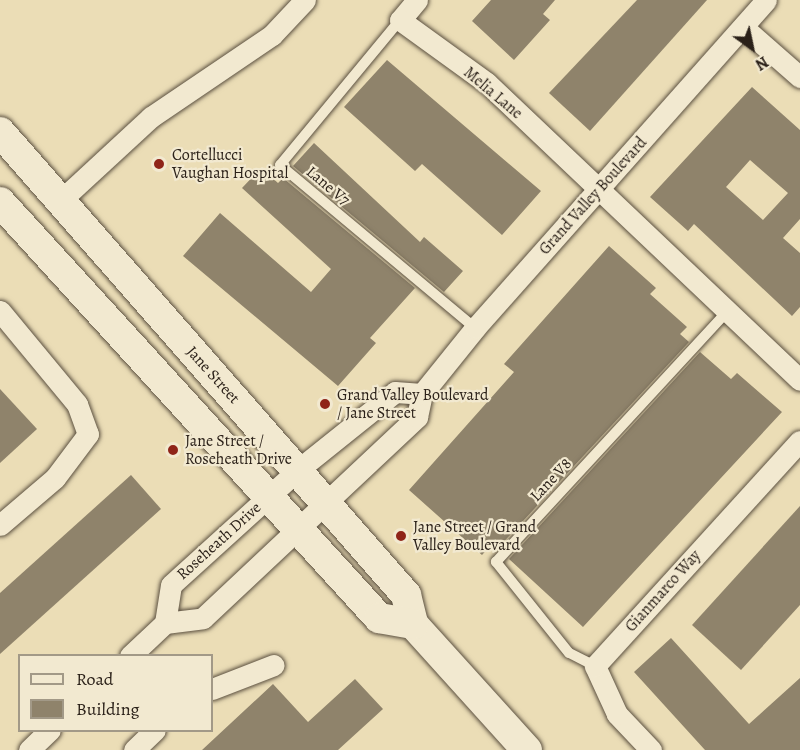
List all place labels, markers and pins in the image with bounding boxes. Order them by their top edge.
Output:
place label: Cortellucci Vaughan Hospital [172,145,288,183]
marker: Cortellucci Vaughan Hospital [150,155,168,173]
place label: Grand Valley Boulevard / Jane Street [337,385,488,423]
marker: Grand Valley Boulevard / Jane Street [318,397,332,411]
place label: Jane Street / Roseheath Drive [185,431,292,469]
marker: Jane Street / Roseheath Drive [166,443,180,457]
place label: Jane Street / Grand Valley Boulevard [413,517,536,555]
marker: Jane Street / Grand Valley Boulevard [394,529,408,543]

